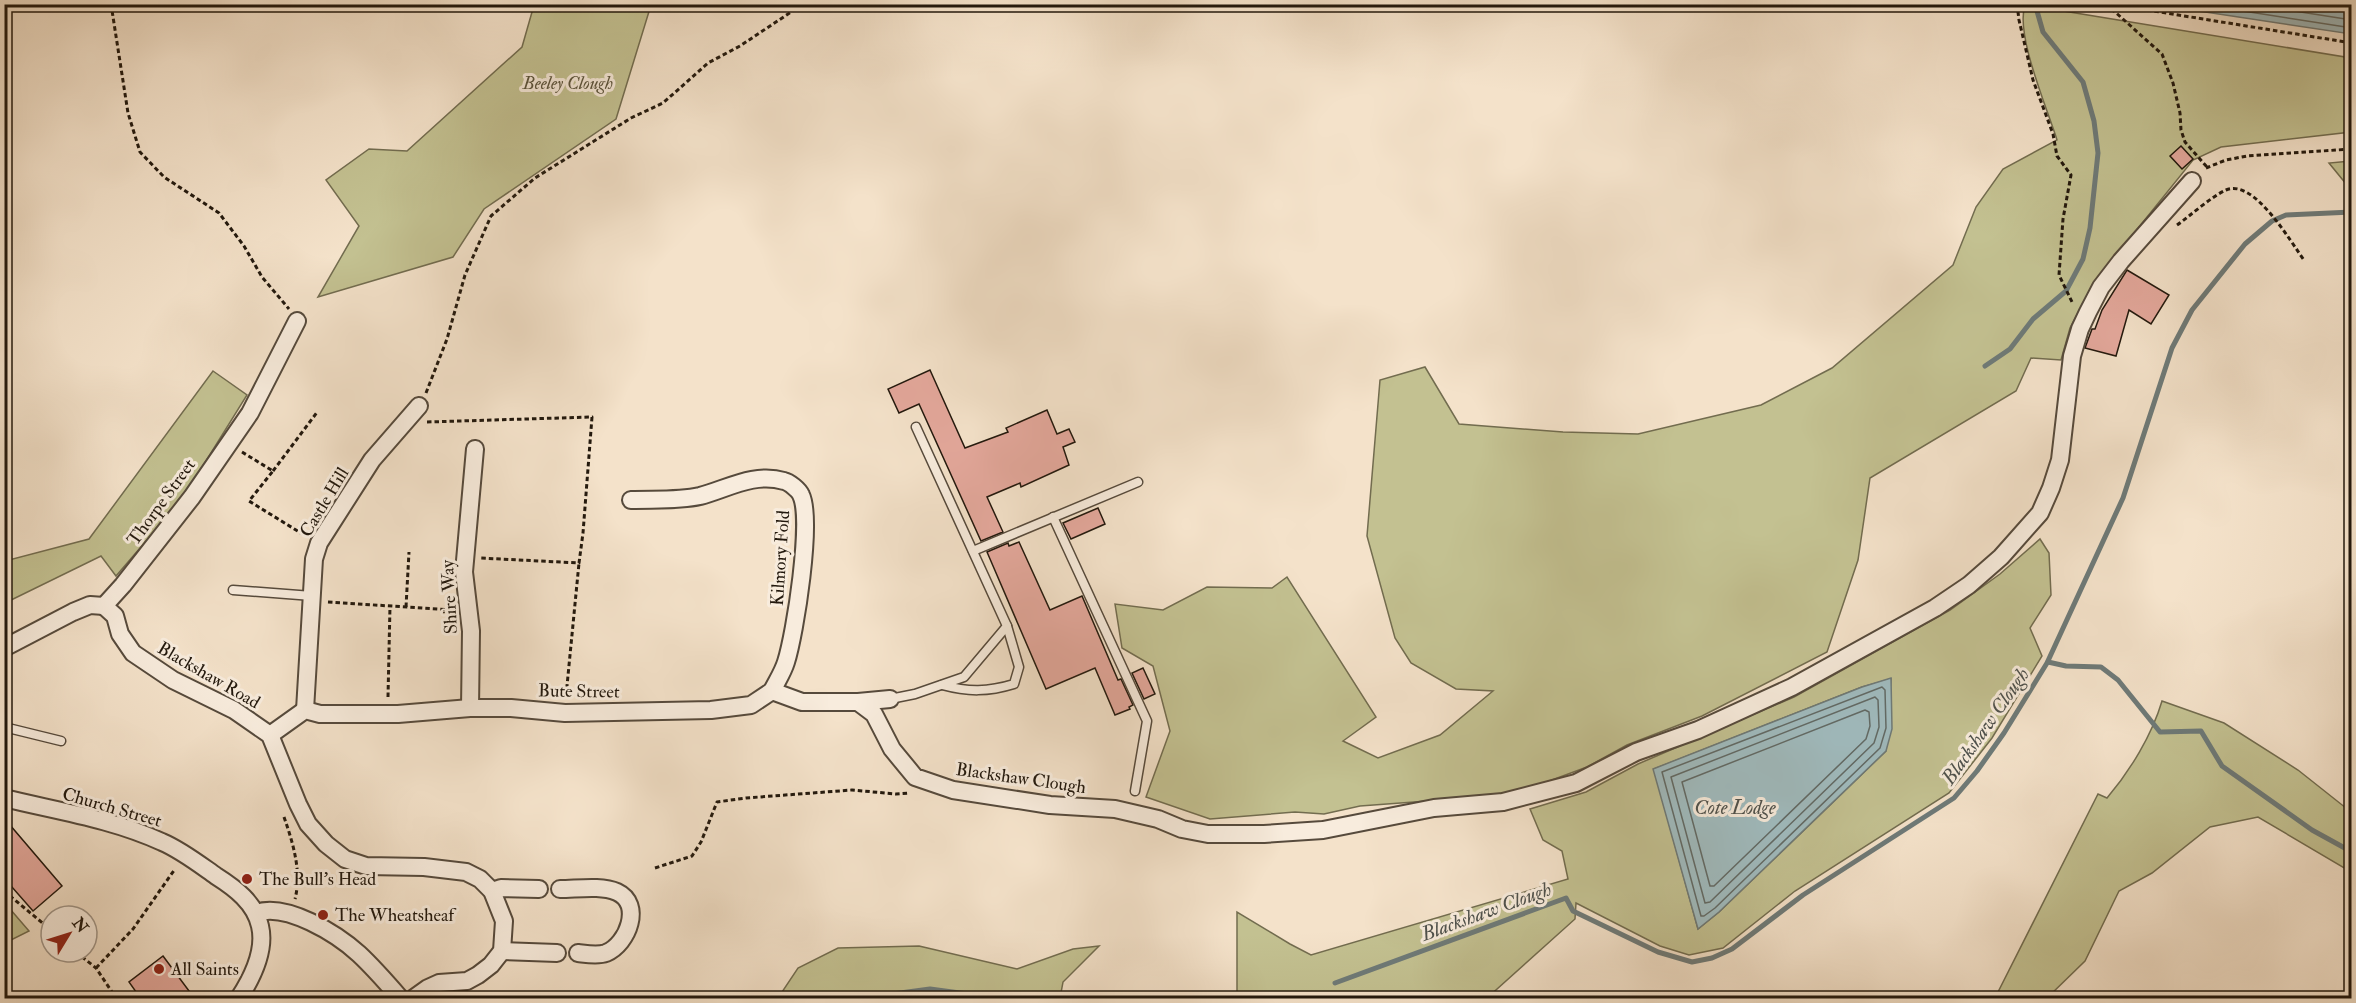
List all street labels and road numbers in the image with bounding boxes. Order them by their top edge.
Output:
street label: Thorpe Street [122,454,201,550]
street label: Castle Hill [295,463,354,541]
street label: Kilmory Fold [766,509,795,607]
street label: Shire Way [436,558,463,635]
street label: Blackshaw Road [153,637,264,714]
street label: Bute Street [538,679,620,704]
street label: Blackshaw Clough [954,758,1088,799]
street label: Church Street [60,782,164,833]

